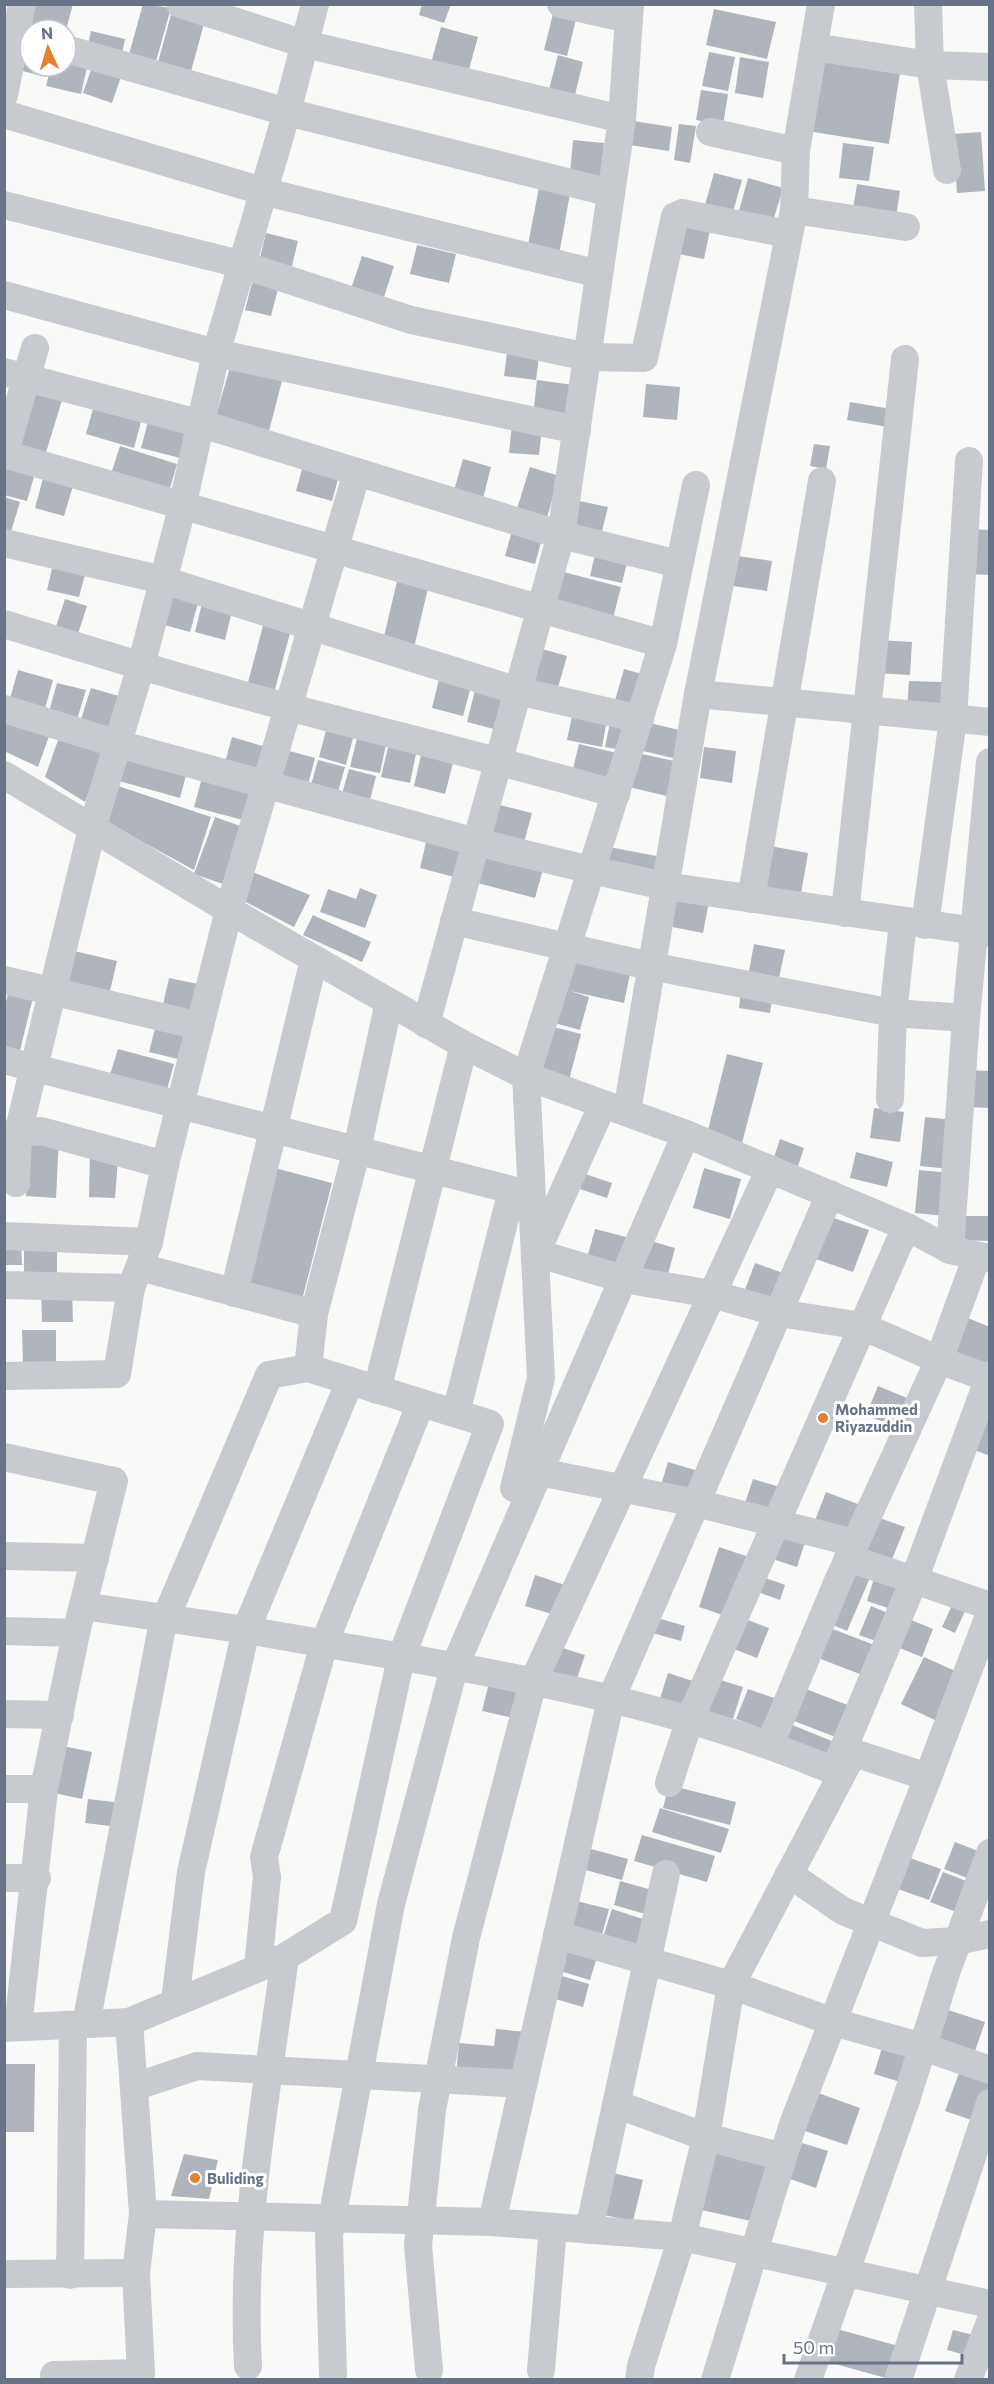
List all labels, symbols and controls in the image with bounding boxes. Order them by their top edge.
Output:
north arrow [18,18,78,78]
text: N [40,23,54,42]
place label: Mohammed Riyazuddin [835,1400,918,1435]
marker: Mohammed Riyazuddin [816,1411,830,1425]
place label: Buliding [207,2169,264,2187]
marker: Buliding [188,2171,202,2185]
scale bar [784,2327,962,2365]
text: 50 m [793,2336,834,2358]

